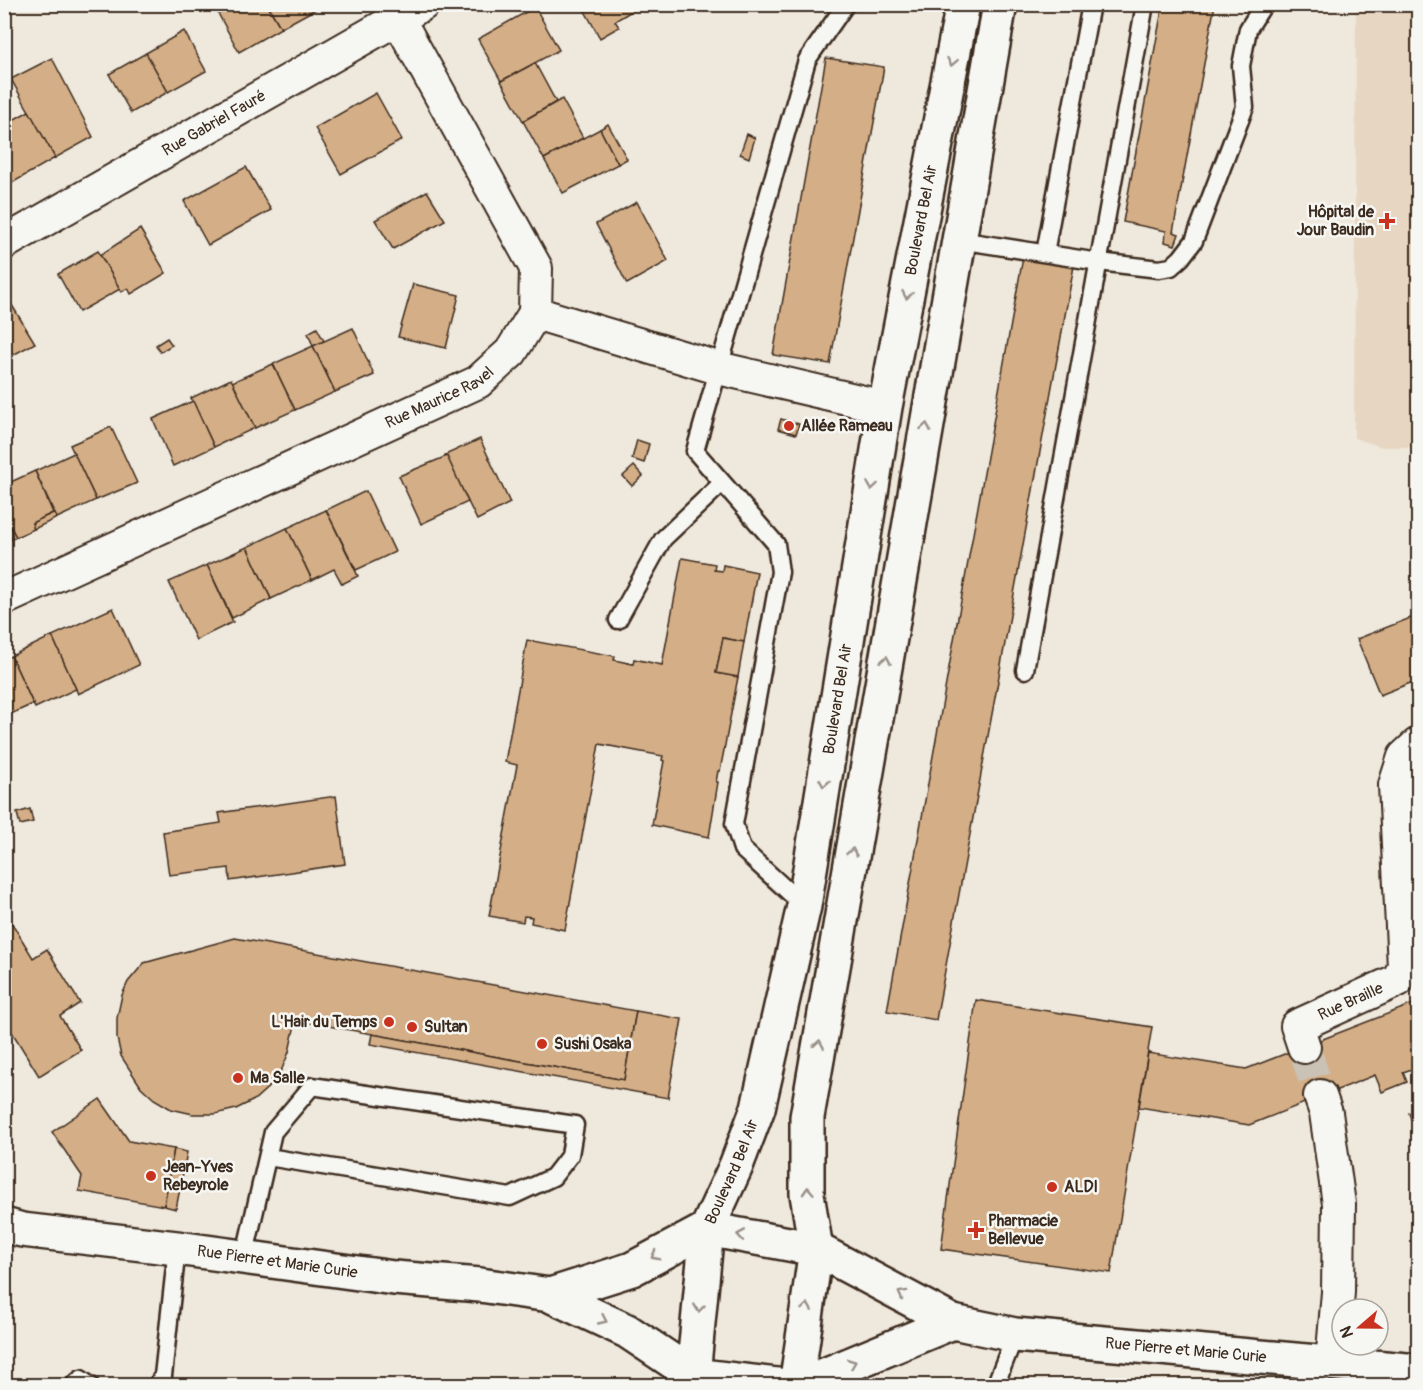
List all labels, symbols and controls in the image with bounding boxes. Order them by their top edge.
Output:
one-way arrow [946,57,959,67]
street label: Rue Gabriel Fauré [159,86,270,161]
street label: Boulevard Bel Air [901,163,942,277]
place label: Hôpital de Jour Baudin [1297,202,1375,240]
marker: Hôpital de Jour Baudin [1378,212,1396,230]
one-way arrow [901,289,914,299]
street label: Rue Maurice Ravel [382,362,498,433]
place label: Allée Rameau [801,416,893,436]
marker: Allée Rameau [782,419,796,433]
one-way arrow [920,422,932,431]
one-way arrow [866,481,879,491]
street label: Boulevard Bel Air [819,642,856,756]
one-way arrow [879,655,891,665]
one-way arrow [818,778,830,787]
one-way arrow [845,848,858,858]
street label: Rue Braille [1315,978,1386,1025]
place label: L'Hair du Temps [271,1012,378,1032]
marker: L'Hair du Temps [382,1015,396,1029]
place label: Sultan [424,1017,468,1037]
marker: Sultan [405,1020,419,1034]
place label: Sushi Osaka [554,1034,632,1054]
marker: Sushi Osaka [535,1037,549,1051]
one-way arrow [812,1040,825,1050]
place label: Ma Salle [250,1068,306,1088]
marker: Ma Salle [231,1071,245,1085]
street label: Boulevard Bel Air [701,1116,763,1227]
place label: Jean-Yves Rebeyrole [163,1157,234,1195]
marker: Jean-Yves Rebeyrole [144,1169,158,1183]
place label: ALDI [1064,1177,1098,1197]
marker: ALDI [1045,1180,1059,1194]
one-way arrow [802,1186,815,1195]
place label: Pharmacie Bellevue [988,1211,1059,1249]
marker: Pharmacie Bellevue [969,1223,983,1237]
one-way arrow [736,1229,746,1242]
street label: Rue Pierre et Marie Curie [196,1241,359,1283]
one-way arrow [651,1249,662,1261]
one-way arrow [898,1290,908,1301]
north arrow [1330,1297,1390,1357]
one-way arrow [801,1302,813,1311]
one-way arrow [693,1304,706,1313]
one-way arrow [597,1312,608,1324]
text: N [1336,1323,1358,1340]
street label: Rue Pierre et Marie Curie [1104,1333,1267,1367]
one-way arrow [846,1358,857,1370]

